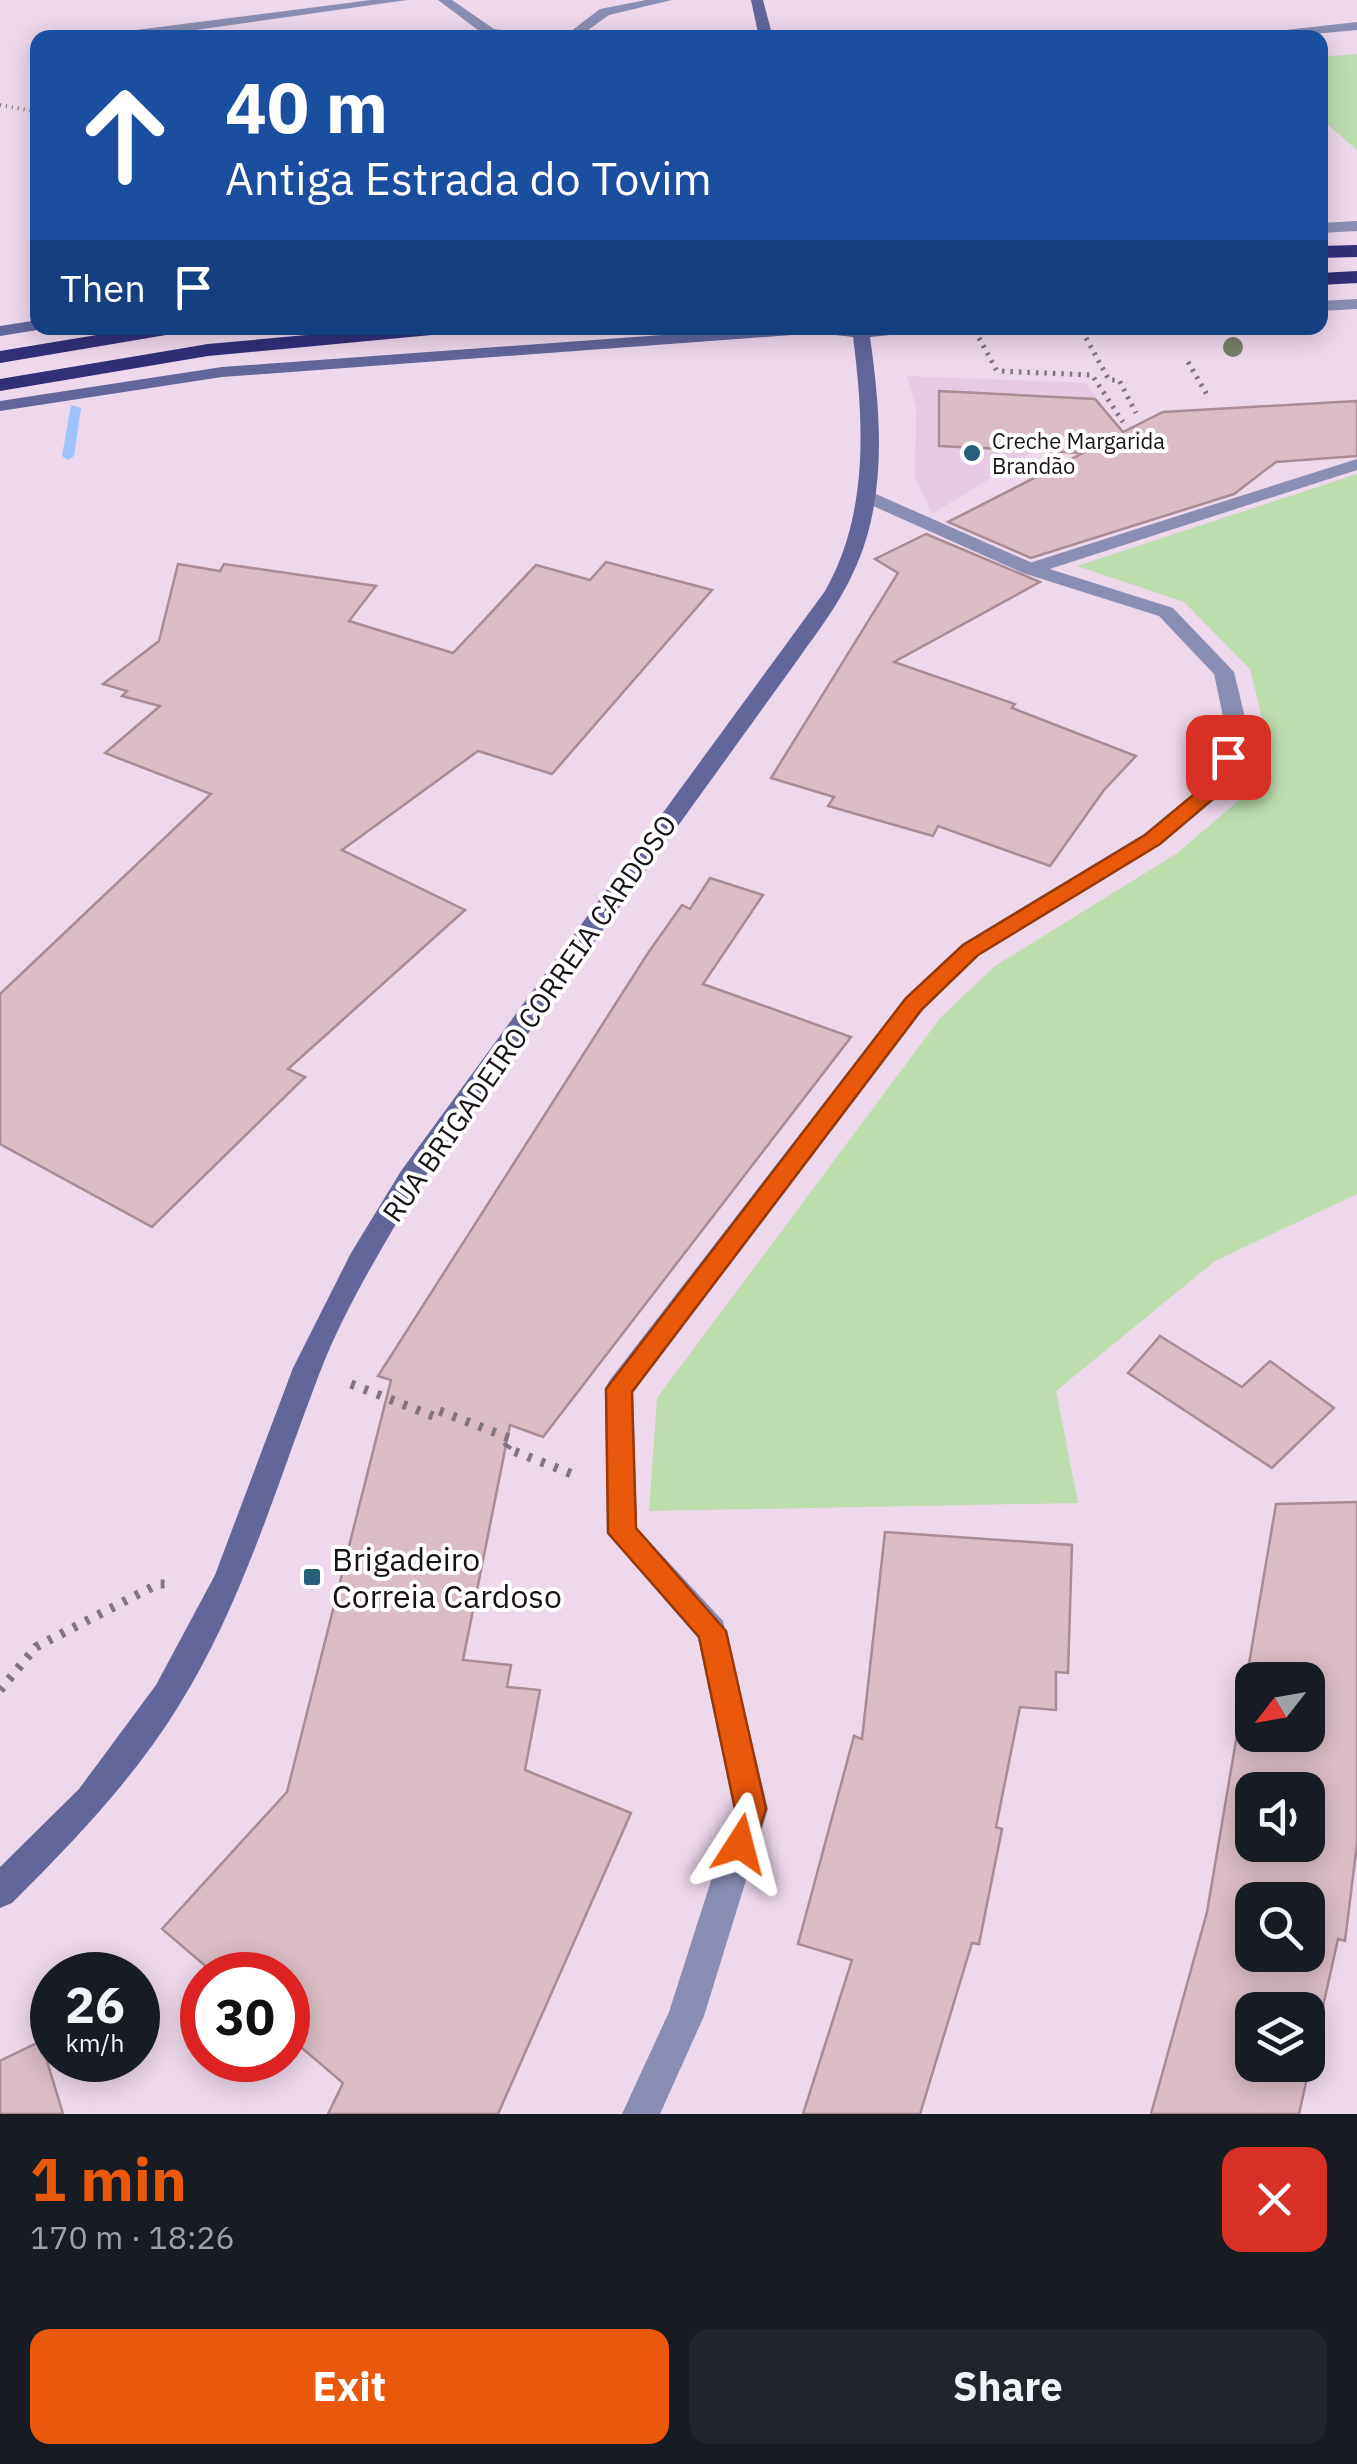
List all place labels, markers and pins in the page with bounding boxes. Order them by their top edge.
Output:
place label: Creche Margarida Brandão [992,426,1165,480]
marker: Creche Margarida Brandão [961,442,983,464]
pin [1186,715,1271,800]
place label: Brigadeiro Correia Cardoso [332,1538,562,1617]
marker: Brigadeiro Correia Cardoso [301,1566,323,1588]

